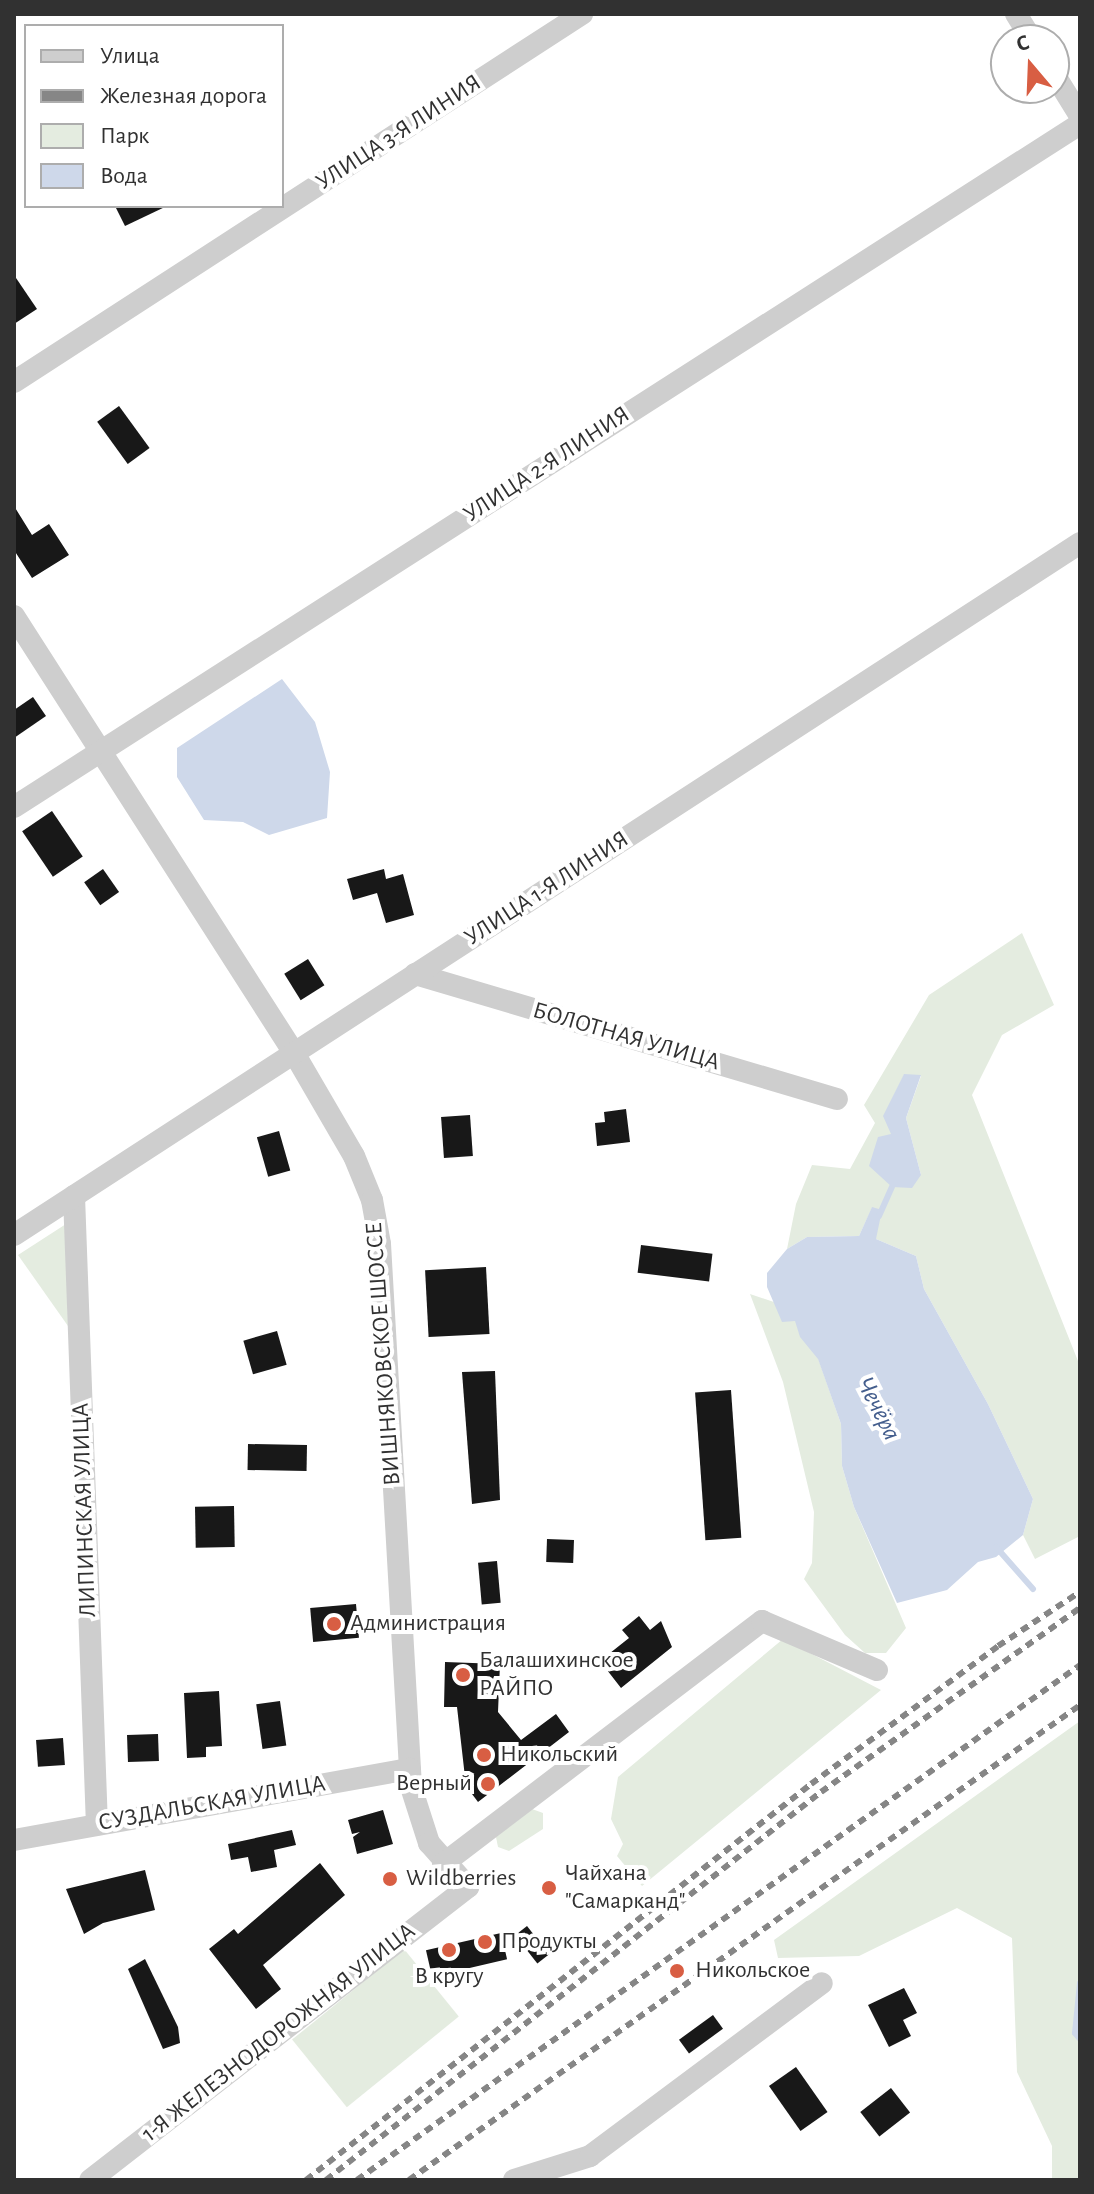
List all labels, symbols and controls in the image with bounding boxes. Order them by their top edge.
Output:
legend [24,24,284,208]
north arrow [990,24,1070,104]
text: С [1013,31,1032,56]
text: Улица [100,44,160,68]
street label: УЛИЦА 3-Я ЛИНИЯ [311,69,487,197]
text: Железная дорога [100,84,267,108]
text: Парк [100,124,149,148]
text: Вода [100,164,148,188]
street label: УЛИЦА 2-Я ЛИНИЯ [459,401,635,529]
street label: УЛИЦА 1-Я ЛИНИЯ [460,825,634,953]
street label: БОЛОТНАЯ УЛИЦА [529,997,723,1077]
street label: ВИШНЯКОВСКОЕ ШОССЕ [360,1221,408,1487]
water label: Чечёра [849,1372,907,1446]
street label: ЛИПИНСКАЯ УЛИЦА [67,1402,103,1618]
place label: Администрация [350,1610,506,1638]
marker: Администрация [325,1615,343,1633]
place label: Балашихинское РАЙПО [479,1647,634,1703]
marker: Балашихинское РАЙПО [454,1666,472,1684]
place label: Никольский [500,1741,618,1769]
marker: Никольский [475,1746,493,1764]
street label: СУЗДАЛЬСКАЯ УЛИЦА [96,1770,328,1838]
place label: Верный [396,1770,472,1798]
marker: Верный [479,1775,497,1793]
place label: Чайхана "Самарканд" [565,1860,686,1916]
place label: Wildberries [406,1865,516,1893]
marker: Wildberries [381,1870,399,1888]
marker: Чайхана "Самарканд" [540,1879,558,1897]
street label: 1-Я ЖЕЛЕЗНОДОРОЖНАЯ УЛИЦА [137,1917,421,2149]
place label: Продукты [501,1928,597,1956]
marker: Продукты [476,1933,494,1951]
marker: В кругу [440,1941,458,1959]
place label: Никольское [695,1957,810,1985]
marker: Никольское [666,1960,688,1982]
place label: В кругу [414,1963,484,1991]

